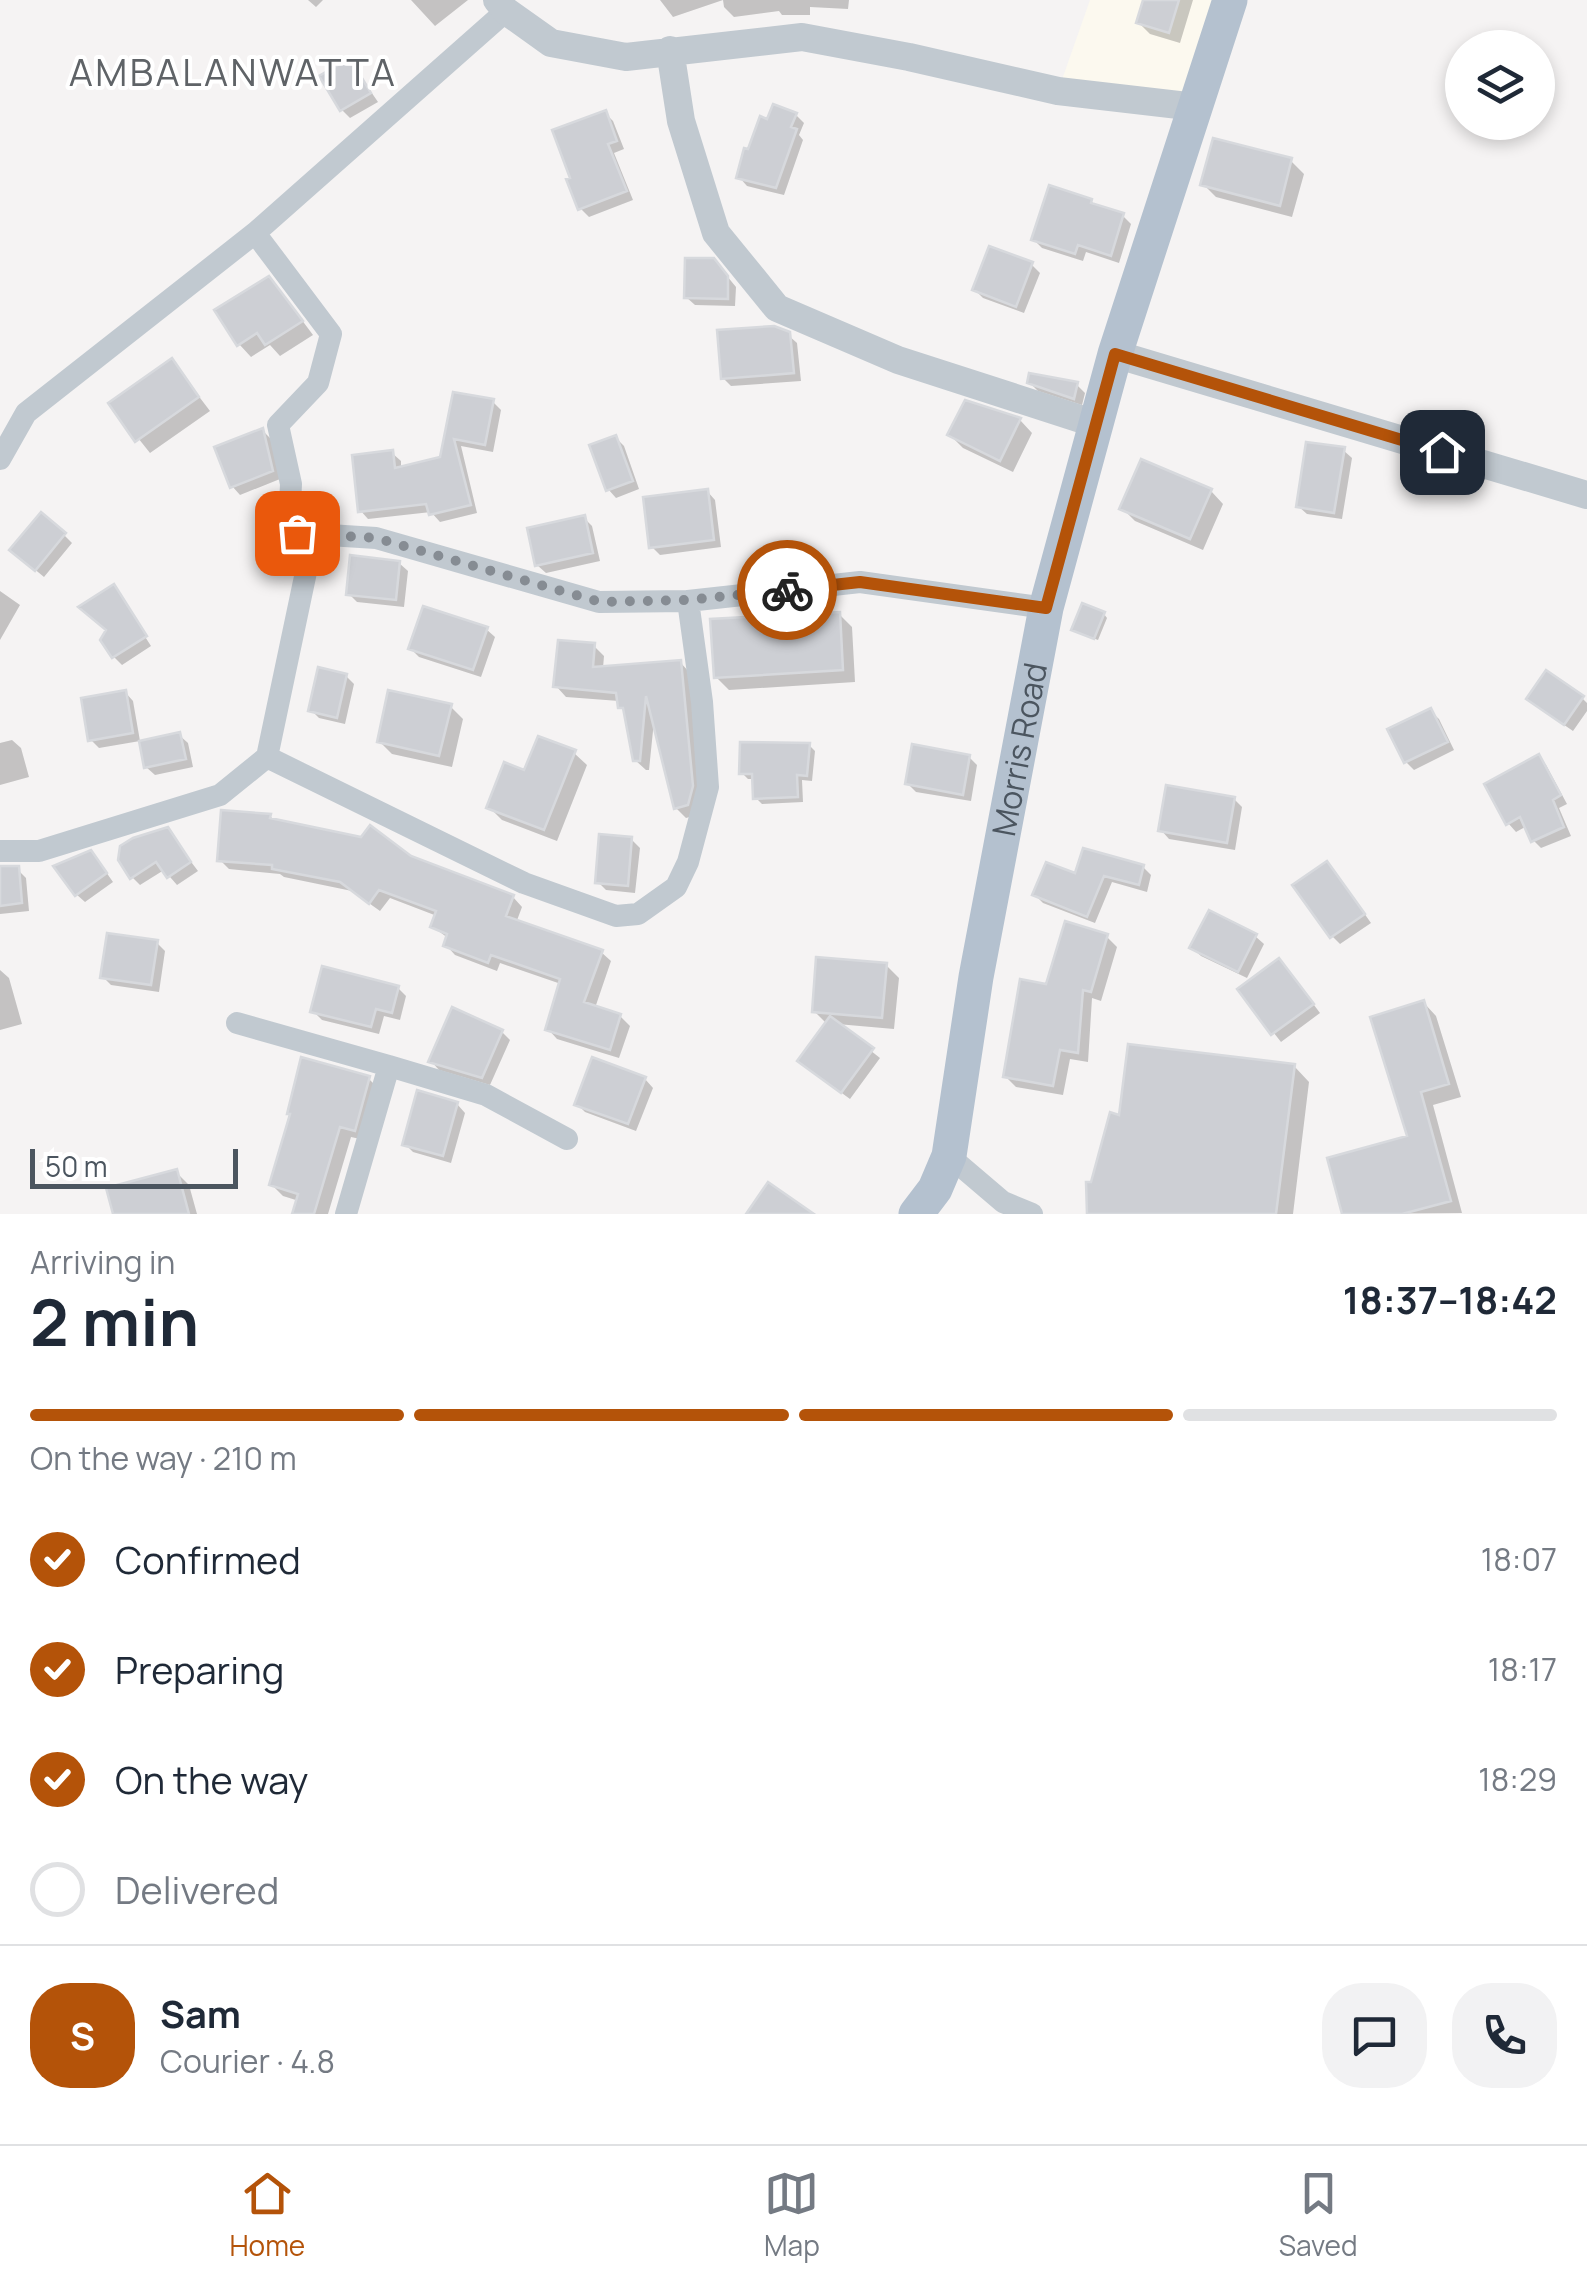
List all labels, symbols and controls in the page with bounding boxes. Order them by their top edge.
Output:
map controls [1445,30,1555,140]
button: layers [1445,30,1555,140]
district label: AMBALANWATTA [69,45,397,97]
pin [1400,410,1485,495]
icon: home [1415,425,1470,480]
pin [255,491,340,576]
icon: bag [270,506,325,561]
courier [737,540,837,640]
icon: bike [760,563,815,618]
street label: Morris Road [981,659,1057,840]
scale bar [30,1144,238,1188]
text: 50 m [45,1147,108,1185]
text: Arriving in [30,1240,175,1284]
text: 18:37–18:42 [1343,1273,1557,1325]
text: 2 min [30,1277,199,1366]
text: On the way · 210 m [30,1436,297,1480]
icon: check [30,1532,85,1587]
text: Confirmed [115,1533,301,1585]
text: 18:07 [1481,1537,1557,1581]
icon: check [30,1642,85,1697]
text: Preparing [115,1643,284,1695]
text: 18:17 [1488,1647,1557,1691]
icon: check [30,1752,85,1807]
text: On the way [115,1753,308,1805]
text: 18:29 [1478,1757,1557,1801]
text: Delivered [115,1863,279,1915]
button: chat [1322,1983,1427,2088]
button: phone [1452,1983,1557,2088]
text: Sam [160,1987,241,2039]
text: S [70,2009,95,2061]
text: Courier · 4.8 [160,2039,335,2083]
tab: Home [229,2166,305,2264]
tab: Map [764,2166,820,2264]
tab: Saved [1279,2166,1358,2264]

